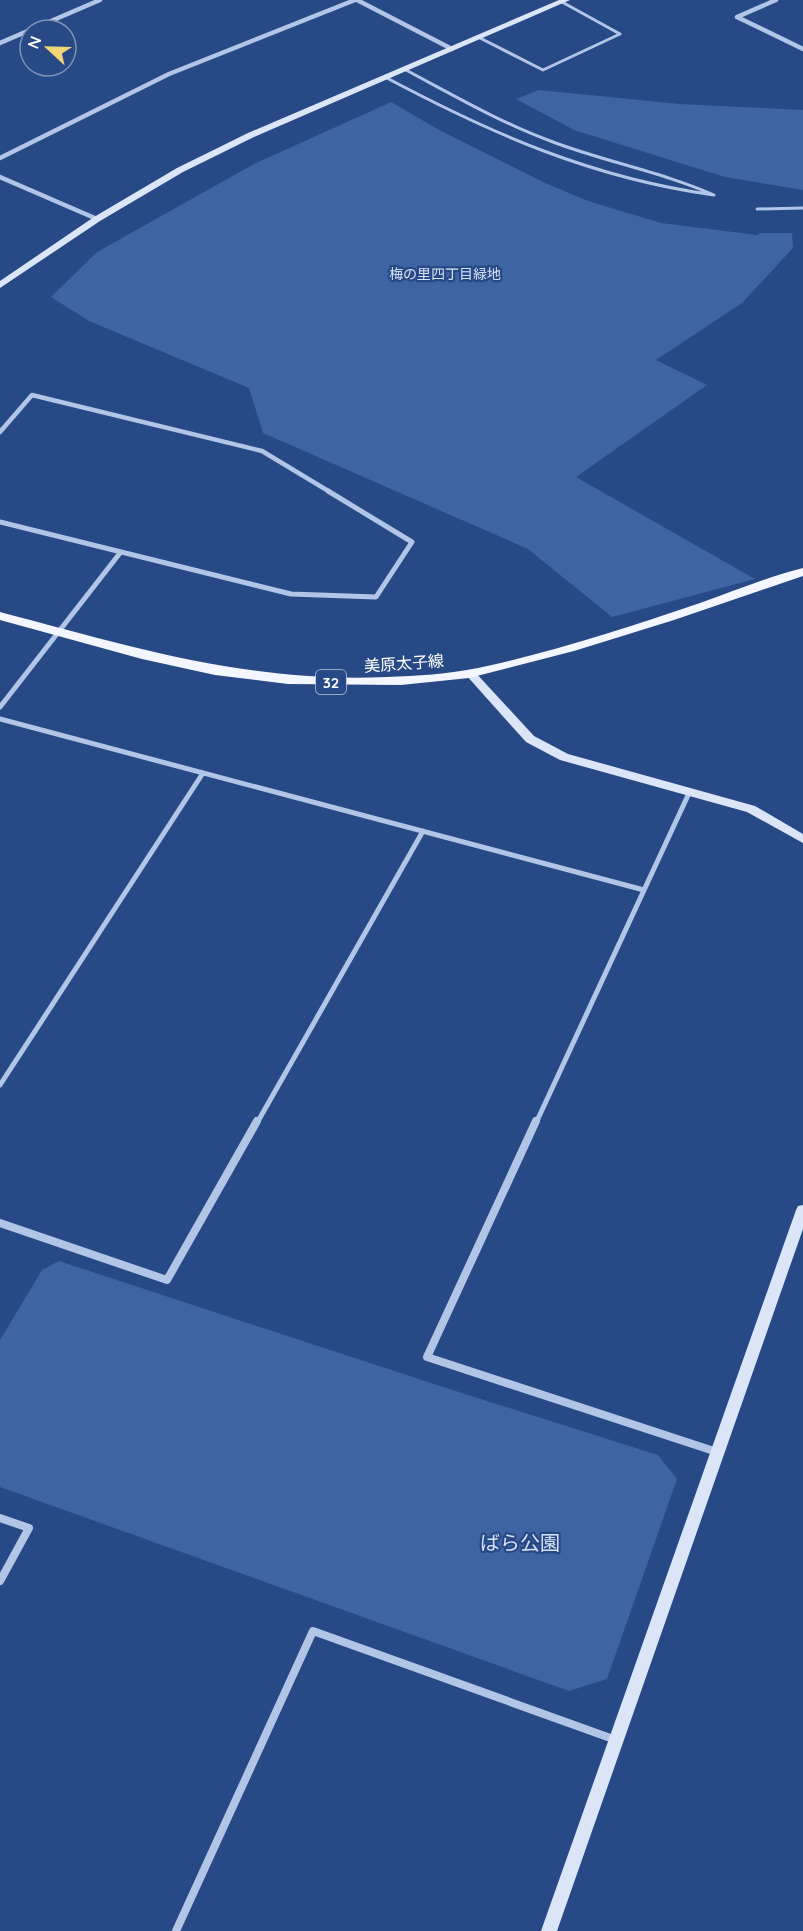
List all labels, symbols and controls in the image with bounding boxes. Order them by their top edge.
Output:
north arrow [18,18,78,78]
text: N [23,33,46,52]
park label: 梅の里四丁目緑地 [389,265,501,283]
street label: 美原太子線 [363,650,445,676]
road number: 32 [316,670,346,694]
park label: ばら公園 [480,1530,560,1555]

